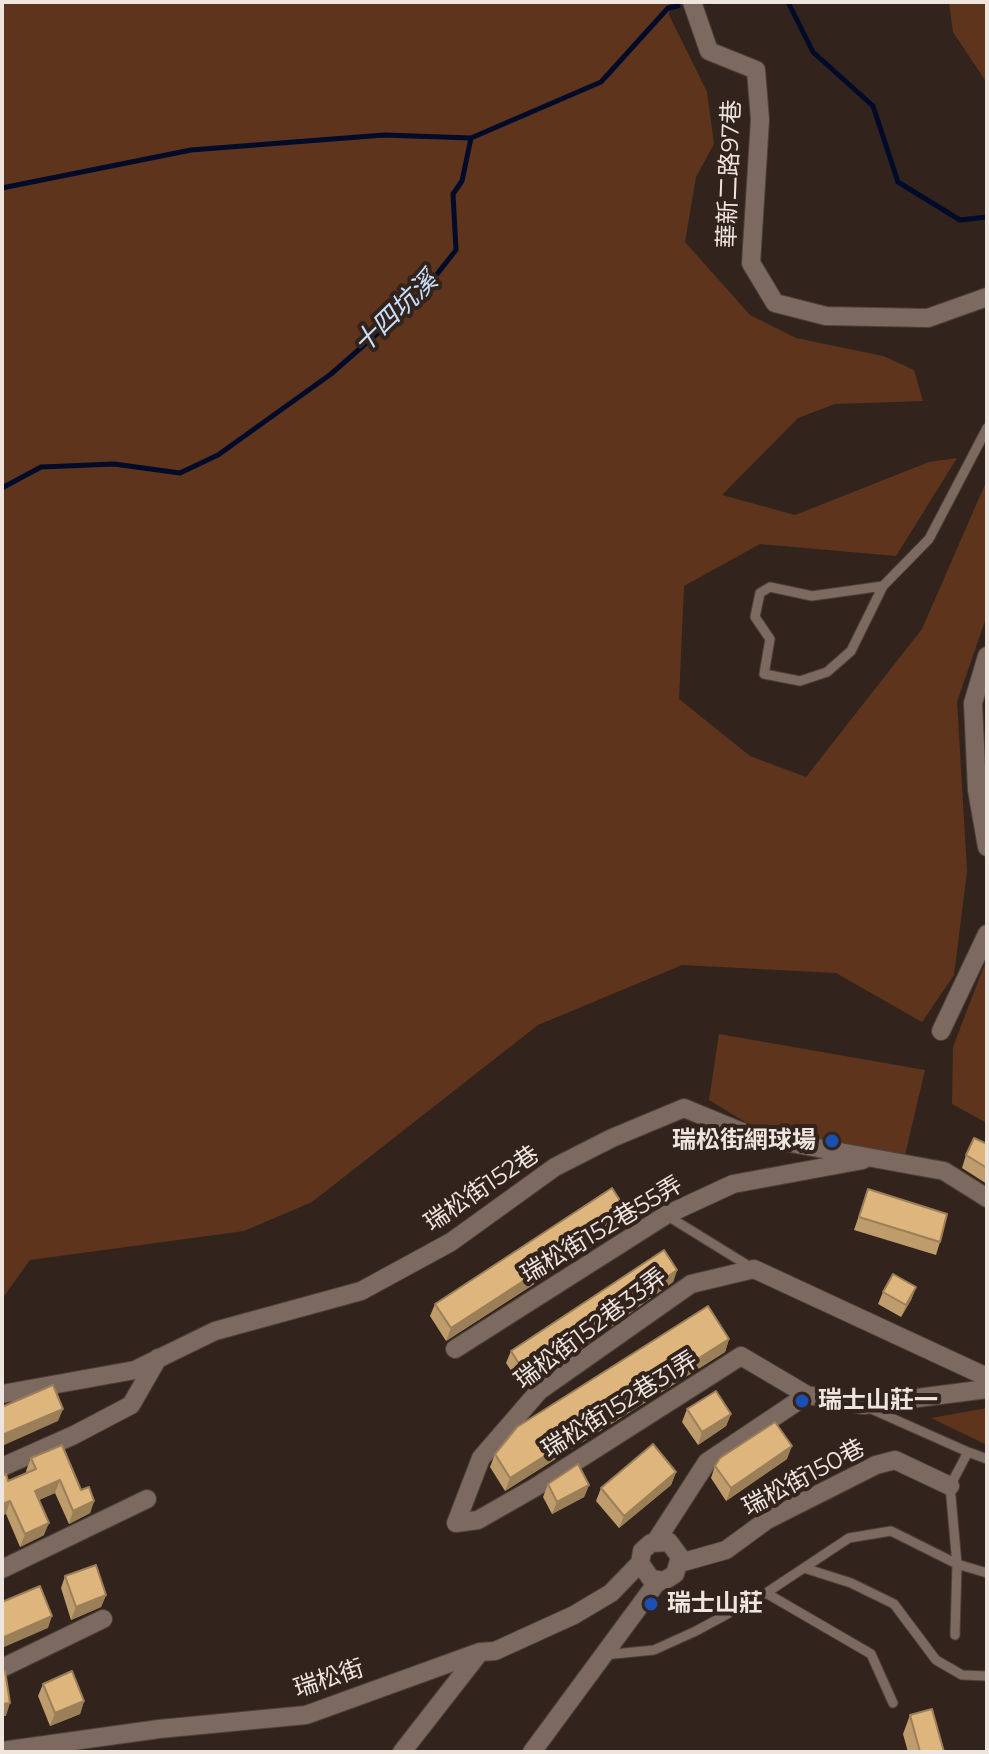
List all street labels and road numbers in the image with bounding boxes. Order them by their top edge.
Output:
street label: 華新二路97巷 [713,99,747,249]
street label: 瑞松街152巷 [419,1140,545,1238]
street label: 瑞松街152巷55弄 [516,1171,688,1289]
street label: 瑞松街152巷33弄 [509,1263,673,1395]
street label: 瑞松街152巷31弄 [537,1346,703,1464]
street label: 瑞松街150巷 [738,1434,870,1522]
street label: 瑞松街 [290,1654,368,1704]

